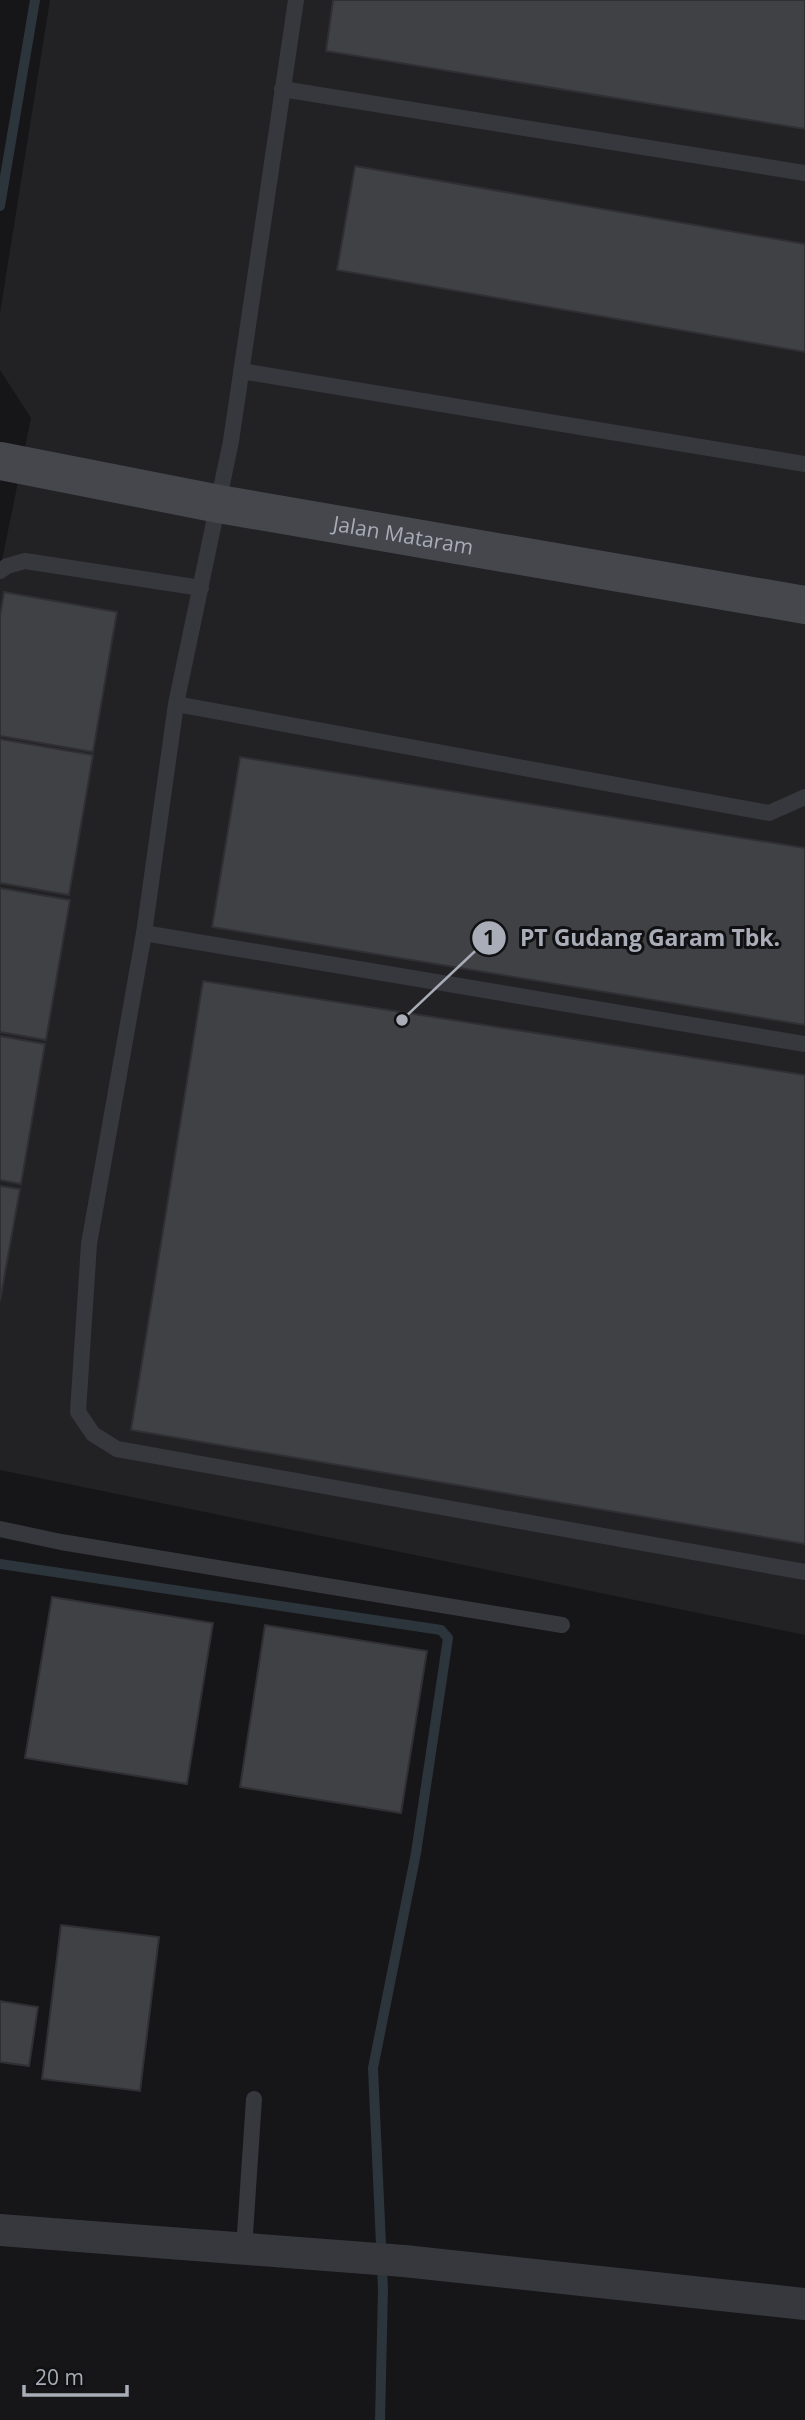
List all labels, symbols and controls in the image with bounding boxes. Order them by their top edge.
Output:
street label: Jalan Mataram [329,509,476,561]
callout: PT Gudang Garam Tbk. [471,916,794,960]
text: PT Gudang Garam Tbk. [520,921,780,953]
text: 1 [483,923,495,951]
scale bar [24,2354,128,2398]
text: 20 m [35,2363,84,2391]

